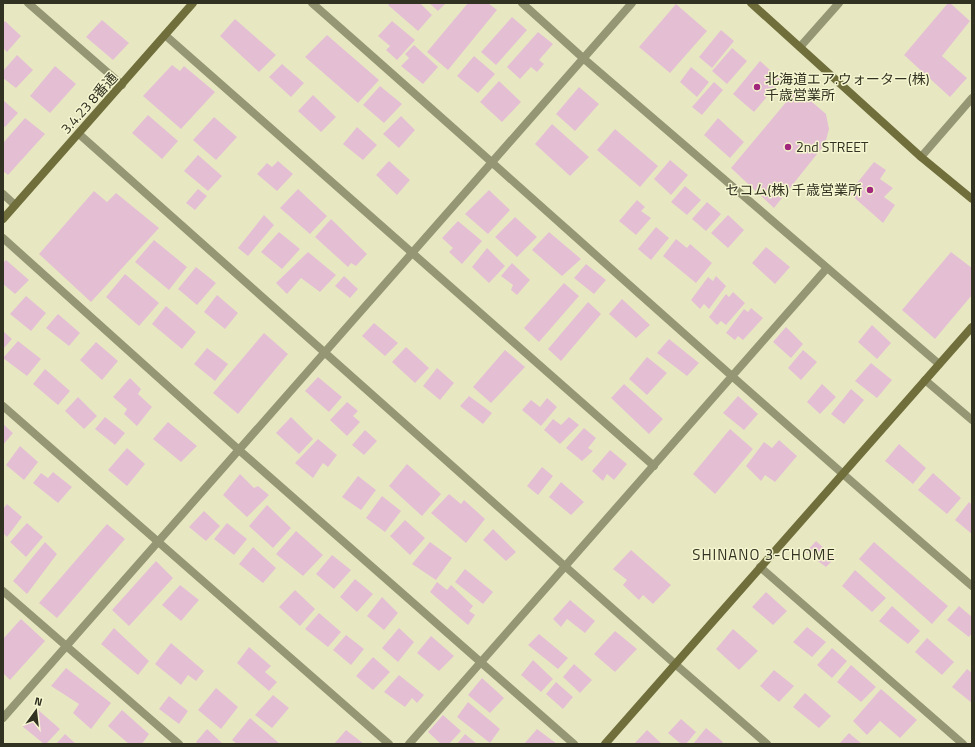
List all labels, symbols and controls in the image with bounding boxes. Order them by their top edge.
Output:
street label: 3.4.23 8番通 [55,67,122,138]
place label: 北海道エア.ウォーター(株) 千歳営業所 [765,68,929,105]
marker: 北海道エア.ウォーター(株) 千歳営業所 [752,82,762,92]
place label: 2nd STREET [796,136,869,157]
marker: 2nd STREET [783,142,793,152]
place label: セコム(株) 千歳営業所 [726,179,862,200]
marker: セコム(株) 千歳営業所 [865,185,875,195]
district label: SHINANO 3-CHOME [692,543,836,566]
north arrow [16,691,56,731]
text: N [33,693,44,710]

